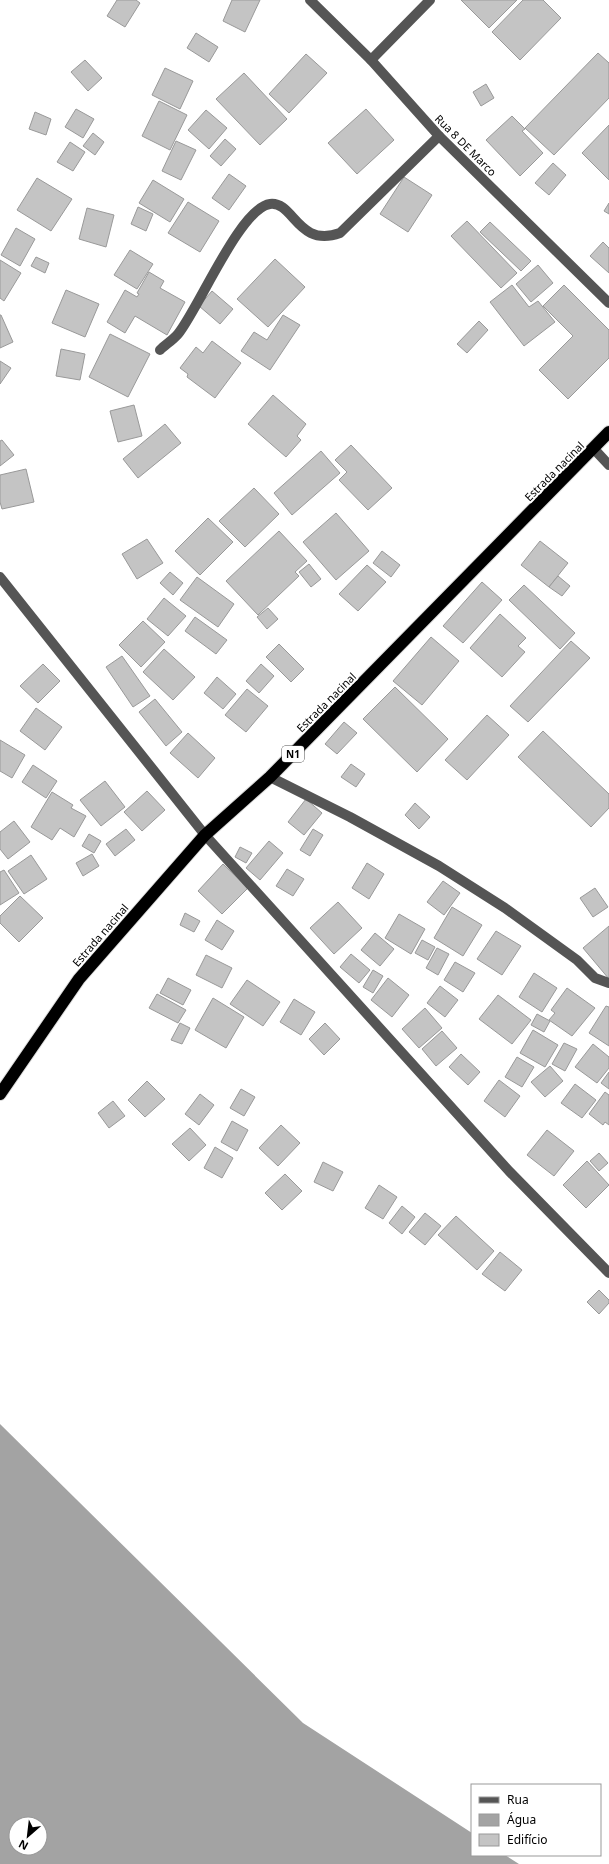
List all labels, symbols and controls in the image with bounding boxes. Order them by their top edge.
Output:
street label: Rua 8 DE Marco [432,111,500,179]
street label: Estrada nacinal [521,438,587,504]
street label: Estrada nacinal [293,669,359,735]
road number: N1 [282,746,304,762]
street label: Estrada nacinal [69,900,131,970]
legend [471,1784,601,1856]
text: Rua [507,1791,529,1808]
text: Água [507,1811,536,1828]
north arrow [8,1816,48,1856]
text: Edifício [507,1831,548,1848]
text: N [16,1837,31,1854]

